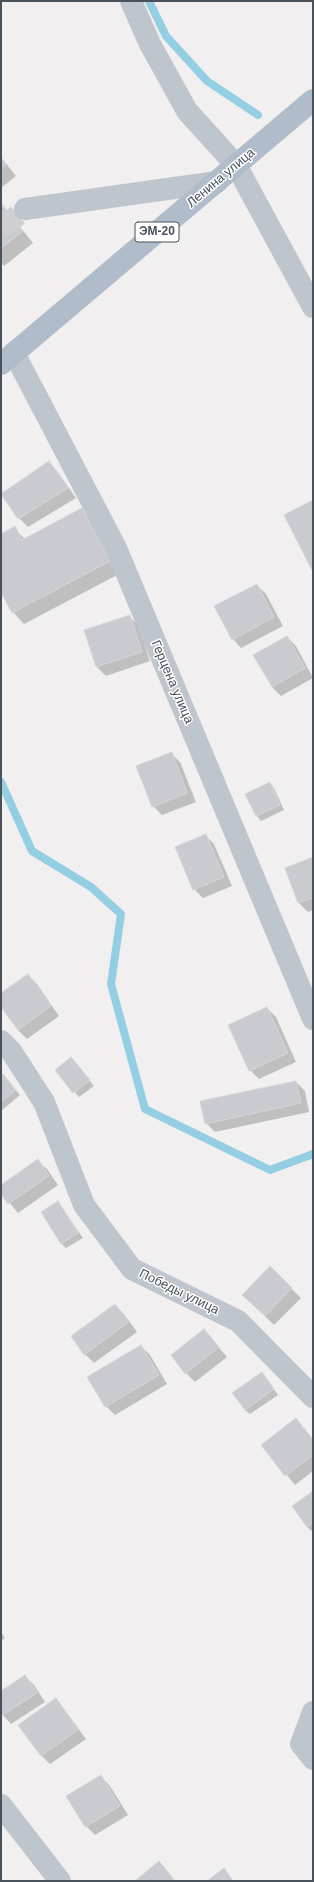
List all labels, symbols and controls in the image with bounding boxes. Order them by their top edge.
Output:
street label: Ленина улица [184,145,258,211]
road number: ЭМ-20 [135,222,179,242]
street label: Герцена улица [147,638,197,726]
street label: Победы улица [136,1266,222,1318]

